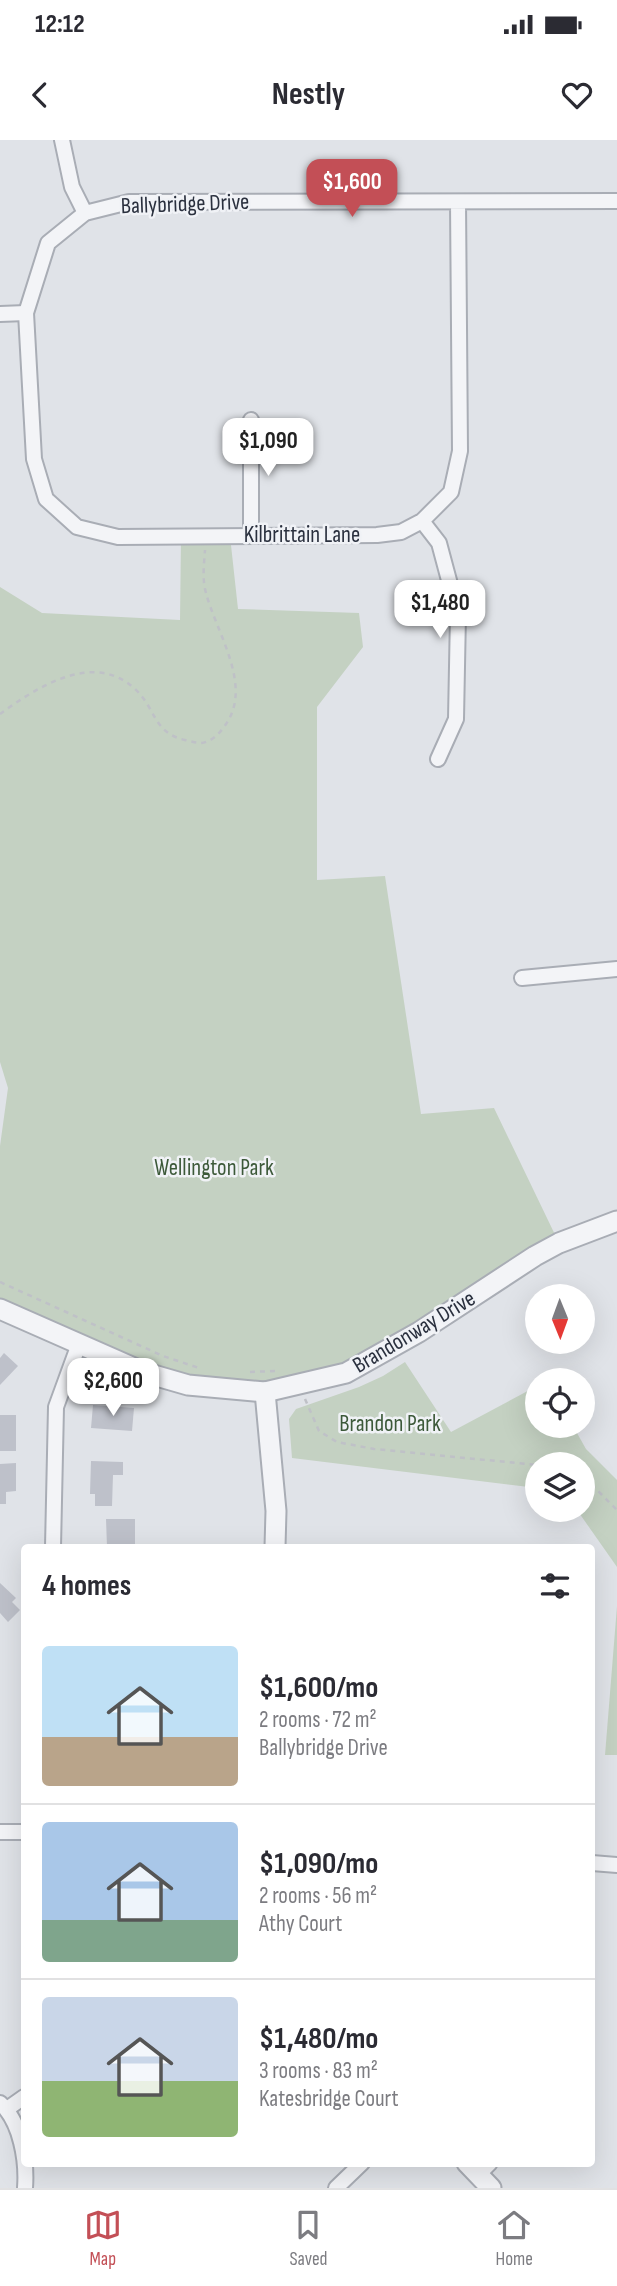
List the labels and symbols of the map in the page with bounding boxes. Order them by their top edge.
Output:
pin: $1,600 [295,160,409,219]
street label: Ballybridge Drive [120,188,250,220]
pin: $1,090 [211,418,325,478]
street label: Kilbrittain Lane [244,521,360,549]
pin: $1,480 [383,580,497,640]
park label: Wellington Park [154,1154,274,1182]
street label: Brandonway Drive [348,1284,480,1380]
north arrow [525,1284,595,1354]
pin: $2,600 [56,1358,170,1418]
park label: Brandon Park [339,1410,441,1438]

